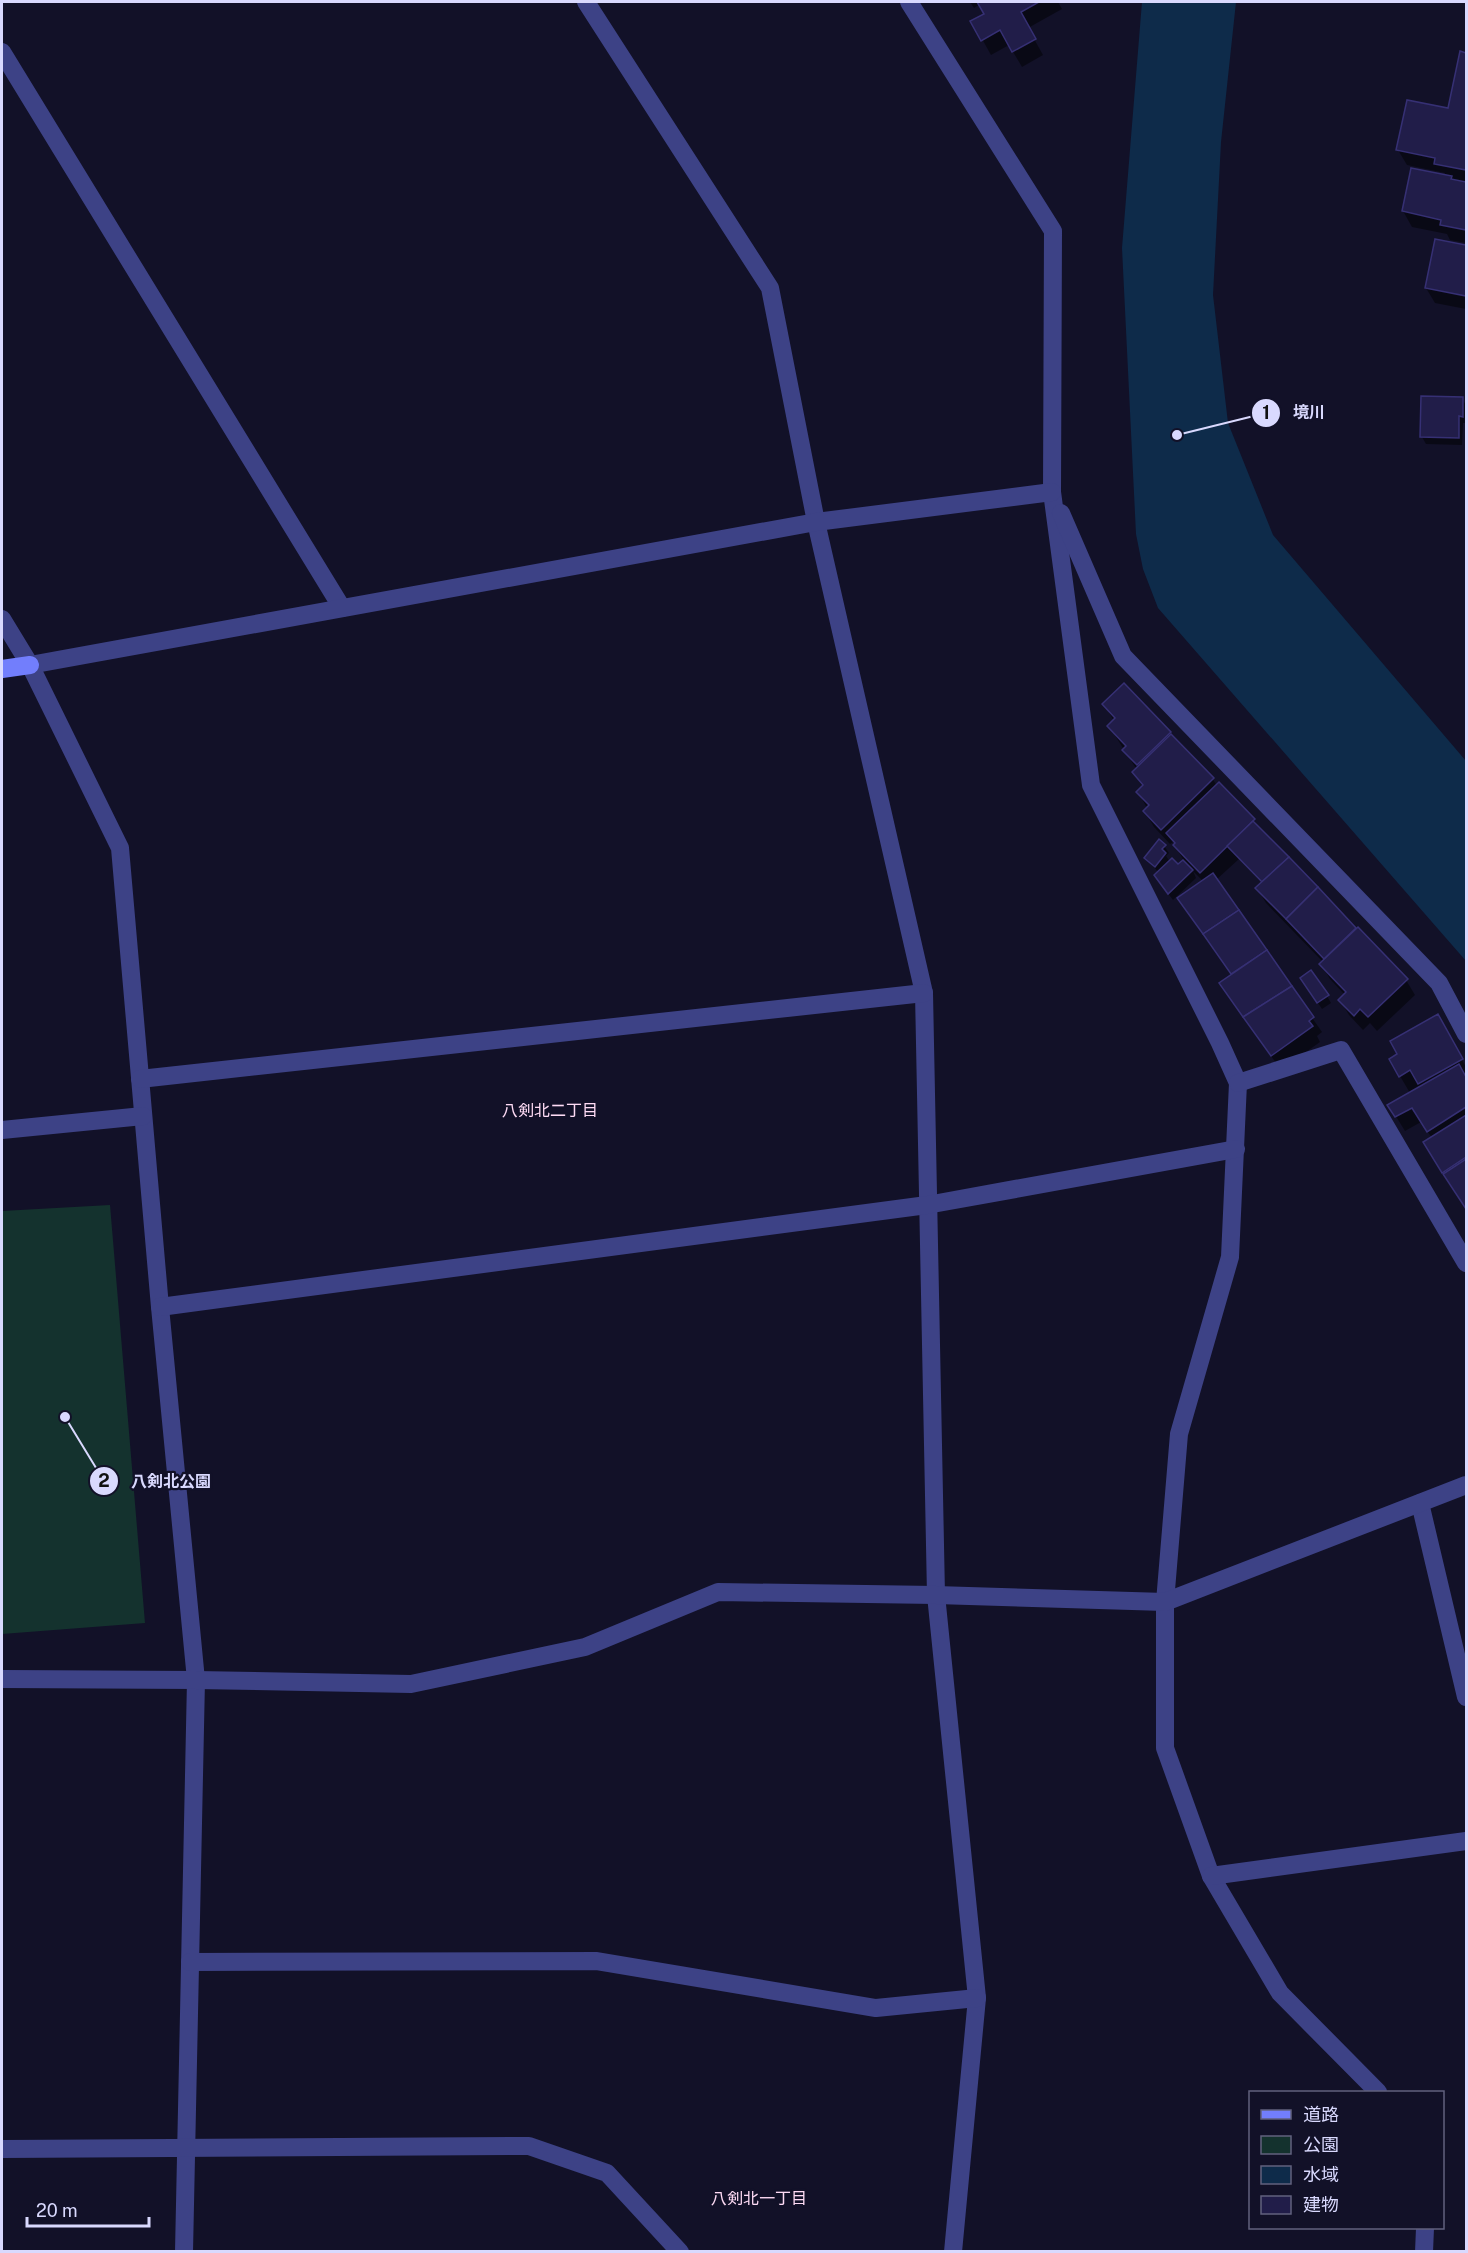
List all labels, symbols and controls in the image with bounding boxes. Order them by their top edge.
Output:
callout: 境川 [1251,396,1337,430]
text: 1 [1262,402,1270,423]
text: 境川 [1293,403,1325,422]
district label: 八剣北二丁目 [502,1101,598,1120]
callout: 八剣北公園 [89,1464,223,1498]
text: 2 [98,1470,110,1491]
text: 八剣北公園 [131,1472,211,1491]
legend [1249,2091,1444,2229]
text: 道路 [1303,2104,1339,2125]
text: 公園 [1303,2134,1339,2155]
text: 水域 [1303,2164,1339,2185]
district label: 八剣北一丁目 [711,2189,807,2208]
scale bar [27,2190,148,2228]
text: 建物 [1303,2194,1339,2215]
text: 20 m [36,2200,78,2221]

